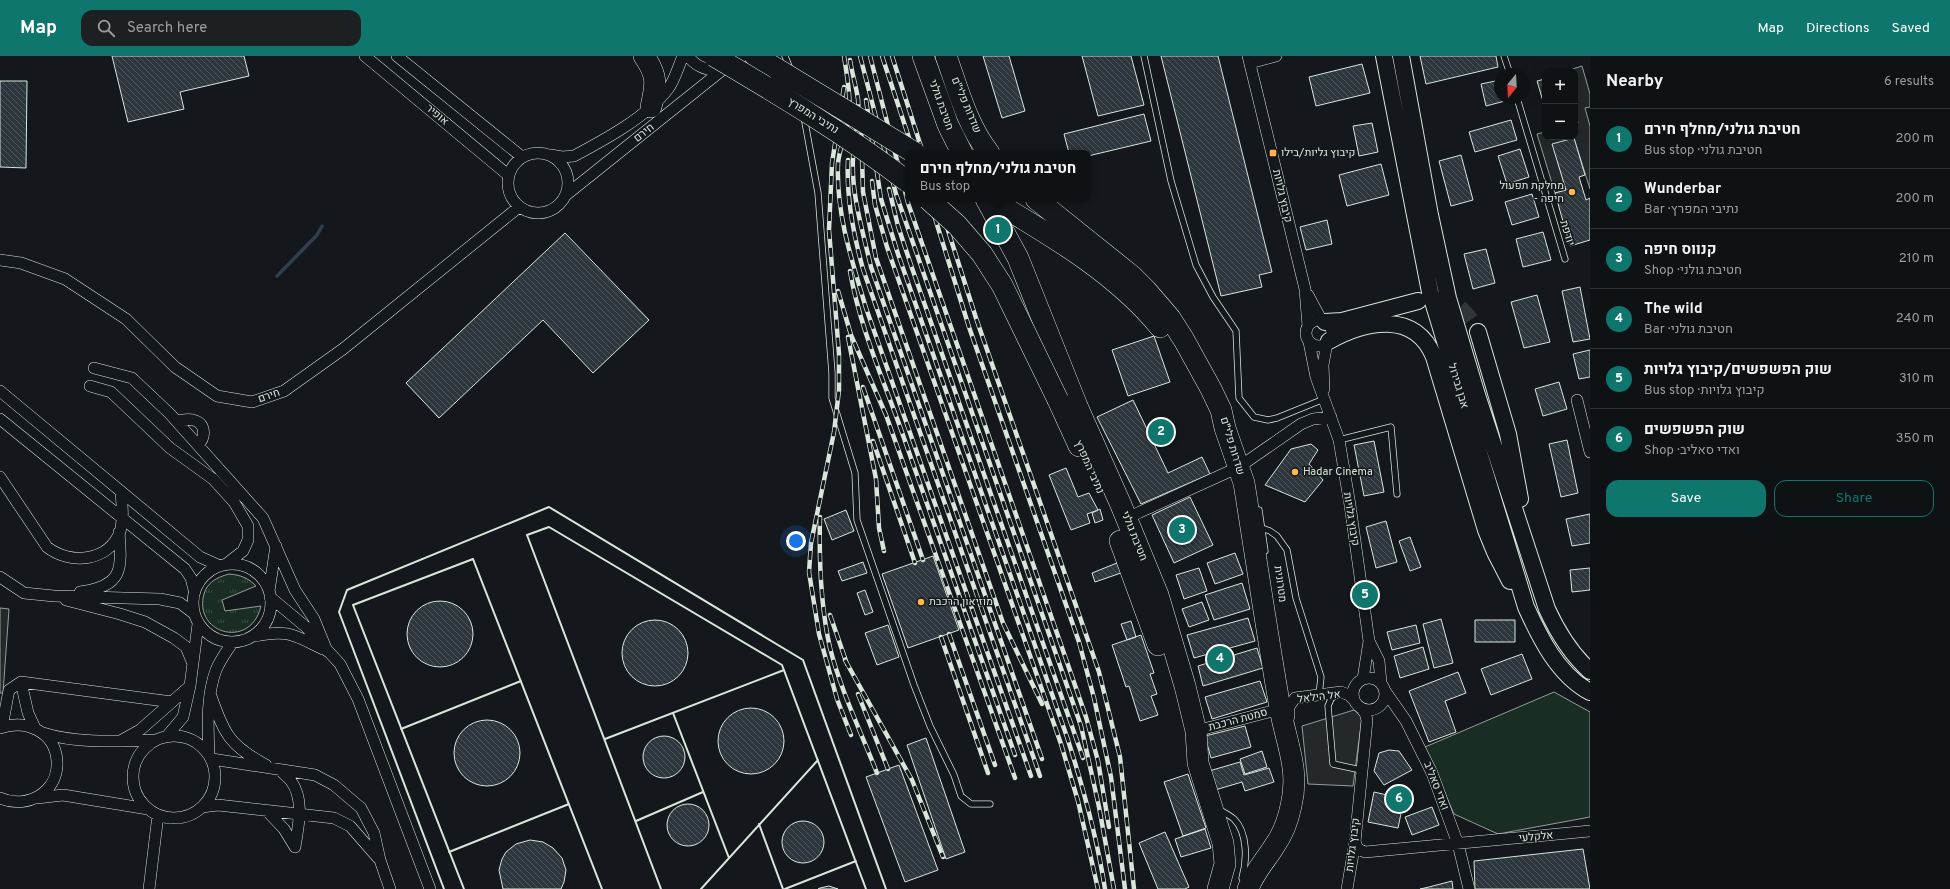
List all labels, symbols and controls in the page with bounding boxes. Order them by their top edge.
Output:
search box [81,10,361,46]
text: Map [20,16,57,40]
icon: search [95,17,117,39]
text: Search here [127,19,207,38]
text: Map [1758,20,1784,37]
text: Directions [1806,20,1870,37]
text: Saved [1892,20,1930,37]
north arrow [1494,68,1530,104]
map controls [1542,68,1578,140]
button: + [1542,68,1578,104]
text: Nearby [1606,71,1663,93]
text: 6 results [1884,74,1934,90]
street label: שדרות פלי"ם [948,75,984,135]
street label: חטיבת גולני [925,78,957,132]
street label: נתיבי המפרץ [785,95,841,137]
street label: אופיר [423,101,451,129]
button: − [1542,104,1578,140]
street label: חירם [631,121,657,145]
text: חטיבת גולני/מחלף חירם [1644,121,1800,140]
text: 1 [1616,131,1622,147]
text: 200 m [1895,131,1934,147]
text: Bus stop · חטיבת גולני [1644,143,1762,159]
place label: קיבוץ גליות/בילו [1281,146,1355,160]
marker: קיבוץ גליות/בילו [1268,148,1278,158]
popup [905,150,1091,202]
text: חטיבת גולני/מחלף חירם [920,160,1076,179]
street label: קיבוץ גלויות [1269,168,1295,224]
text: Bus stop [920,179,970,195]
place label: מחלקת תפעול - חיפה [1499,179,1564,206]
text: Wunderbar [1644,180,1721,199]
marker: מחלקת תפעול - חיפה [1567,187,1577,197]
text: 2 [1615,191,1623,207]
text: 200 m [1895,191,1934,207]
text: Bar · נתיבי המפרץ [1644,202,1739,218]
pin: 1 [985,215,1011,245]
street label: יודפת [1556,218,1578,248]
text: קנווס חיפה [1644,241,1716,260]
text: 3 [1615,251,1623,267]
text: 210 m [1899,251,1934,267]
text: Shop · חטיבת גולני [1644,263,1742,279]
text: The wild [1644,300,1703,319]
text: 4 [1615,311,1623,327]
text: 240 m [1896,311,1934,327]
text: Bar · חטיבת גולני [1644,322,1733,338]
text: שוק הפשפשים/קיבוץ גלויות [1644,361,1832,380]
street label: אבן גבירול [1445,362,1471,410]
text: 5 [1615,371,1623,387]
text: 310 m [1899,371,1934,387]
text: Bus stop · קיבוץ גלויות [1644,383,1765,399]
street label: חירם [256,386,282,406]
street label: שדרות פלי"ם [1217,415,1247,477]
pin: 2 [1148,417,1174,447]
text: שוק הפשפשים [1644,421,1745,440]
text: 6 [1615,431,1623,447]
text: 350 m [1896,431,1934,447]
street label: נתיבי המפרץ [1071,438,1107,496]
text: Shop · ואדי סאליב [1644,443,1740,459]
place label: Hadar Cinema [1303,465,1373,479]
marker: Hadar Cinema [1290,467,1300,477]
button: Save [1606,480,1766,517]
button: Share [1774,480,1934,517]
street label: קיבוץ גלויות [1340,491,1362,547]
street label: חטיבת גולני [1118,509,1150,563]
pin: 3 [1169,515,1195,545]
your location [786,531,806,551]
street label: מטרונית [1271,565,1289,603]
pin: 5 [1352,580,1378,610]
place label: מוזיאון הרכבת [929,595,993,609]
marker: מוזיאון הרכבת [916,597,926,607]
pin: 4 [1207,644,1233,674]
street label: אל הילאל [1297,687,1341,707]
street label: סמטת הרכבת [1207,705,1269,735]
street label: ואדי סאליב [1420,760,1452,812]
pin: 6 [1386,784,1412,814]
street label: קיבוץ גלויות [1343,817,1363,873]
street label: אלקלעי [1518,829,1554,845]

